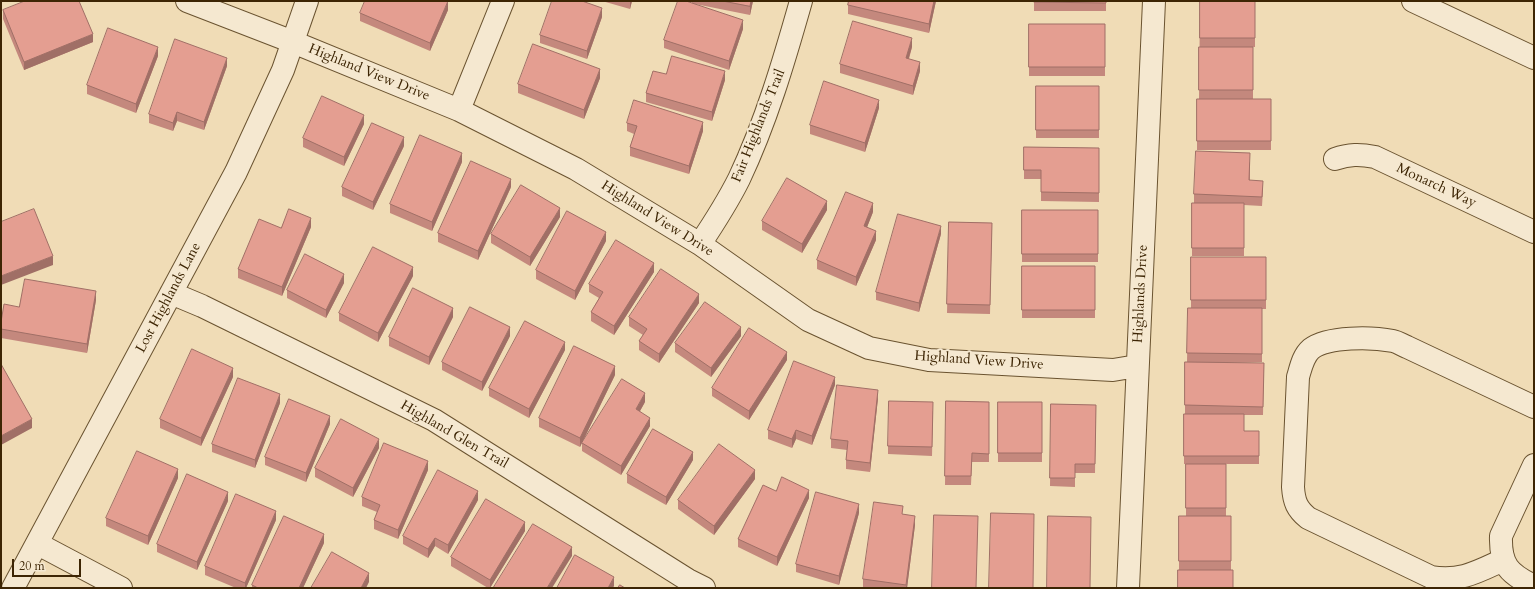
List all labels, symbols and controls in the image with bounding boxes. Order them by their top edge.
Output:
street label: Highland View Drive [306,41,432,105]
street label: Fair Highlands Trail [729,67,789,185]
street label: Monarch Way [1393,160,1479,212]
street label: Highland View Drive [598,178,716,260]
street label: Lost Highlands Lane [133,240,205,356]
street label: Highlands Drive [1130,244,1152,344]
street label: Highland View Drive [914,348,1044,374]
street label: Highland Glen Trail [397,397,511,473]
scale bar [14,551,83,577]
text: 20 m [19,558,45,574]

